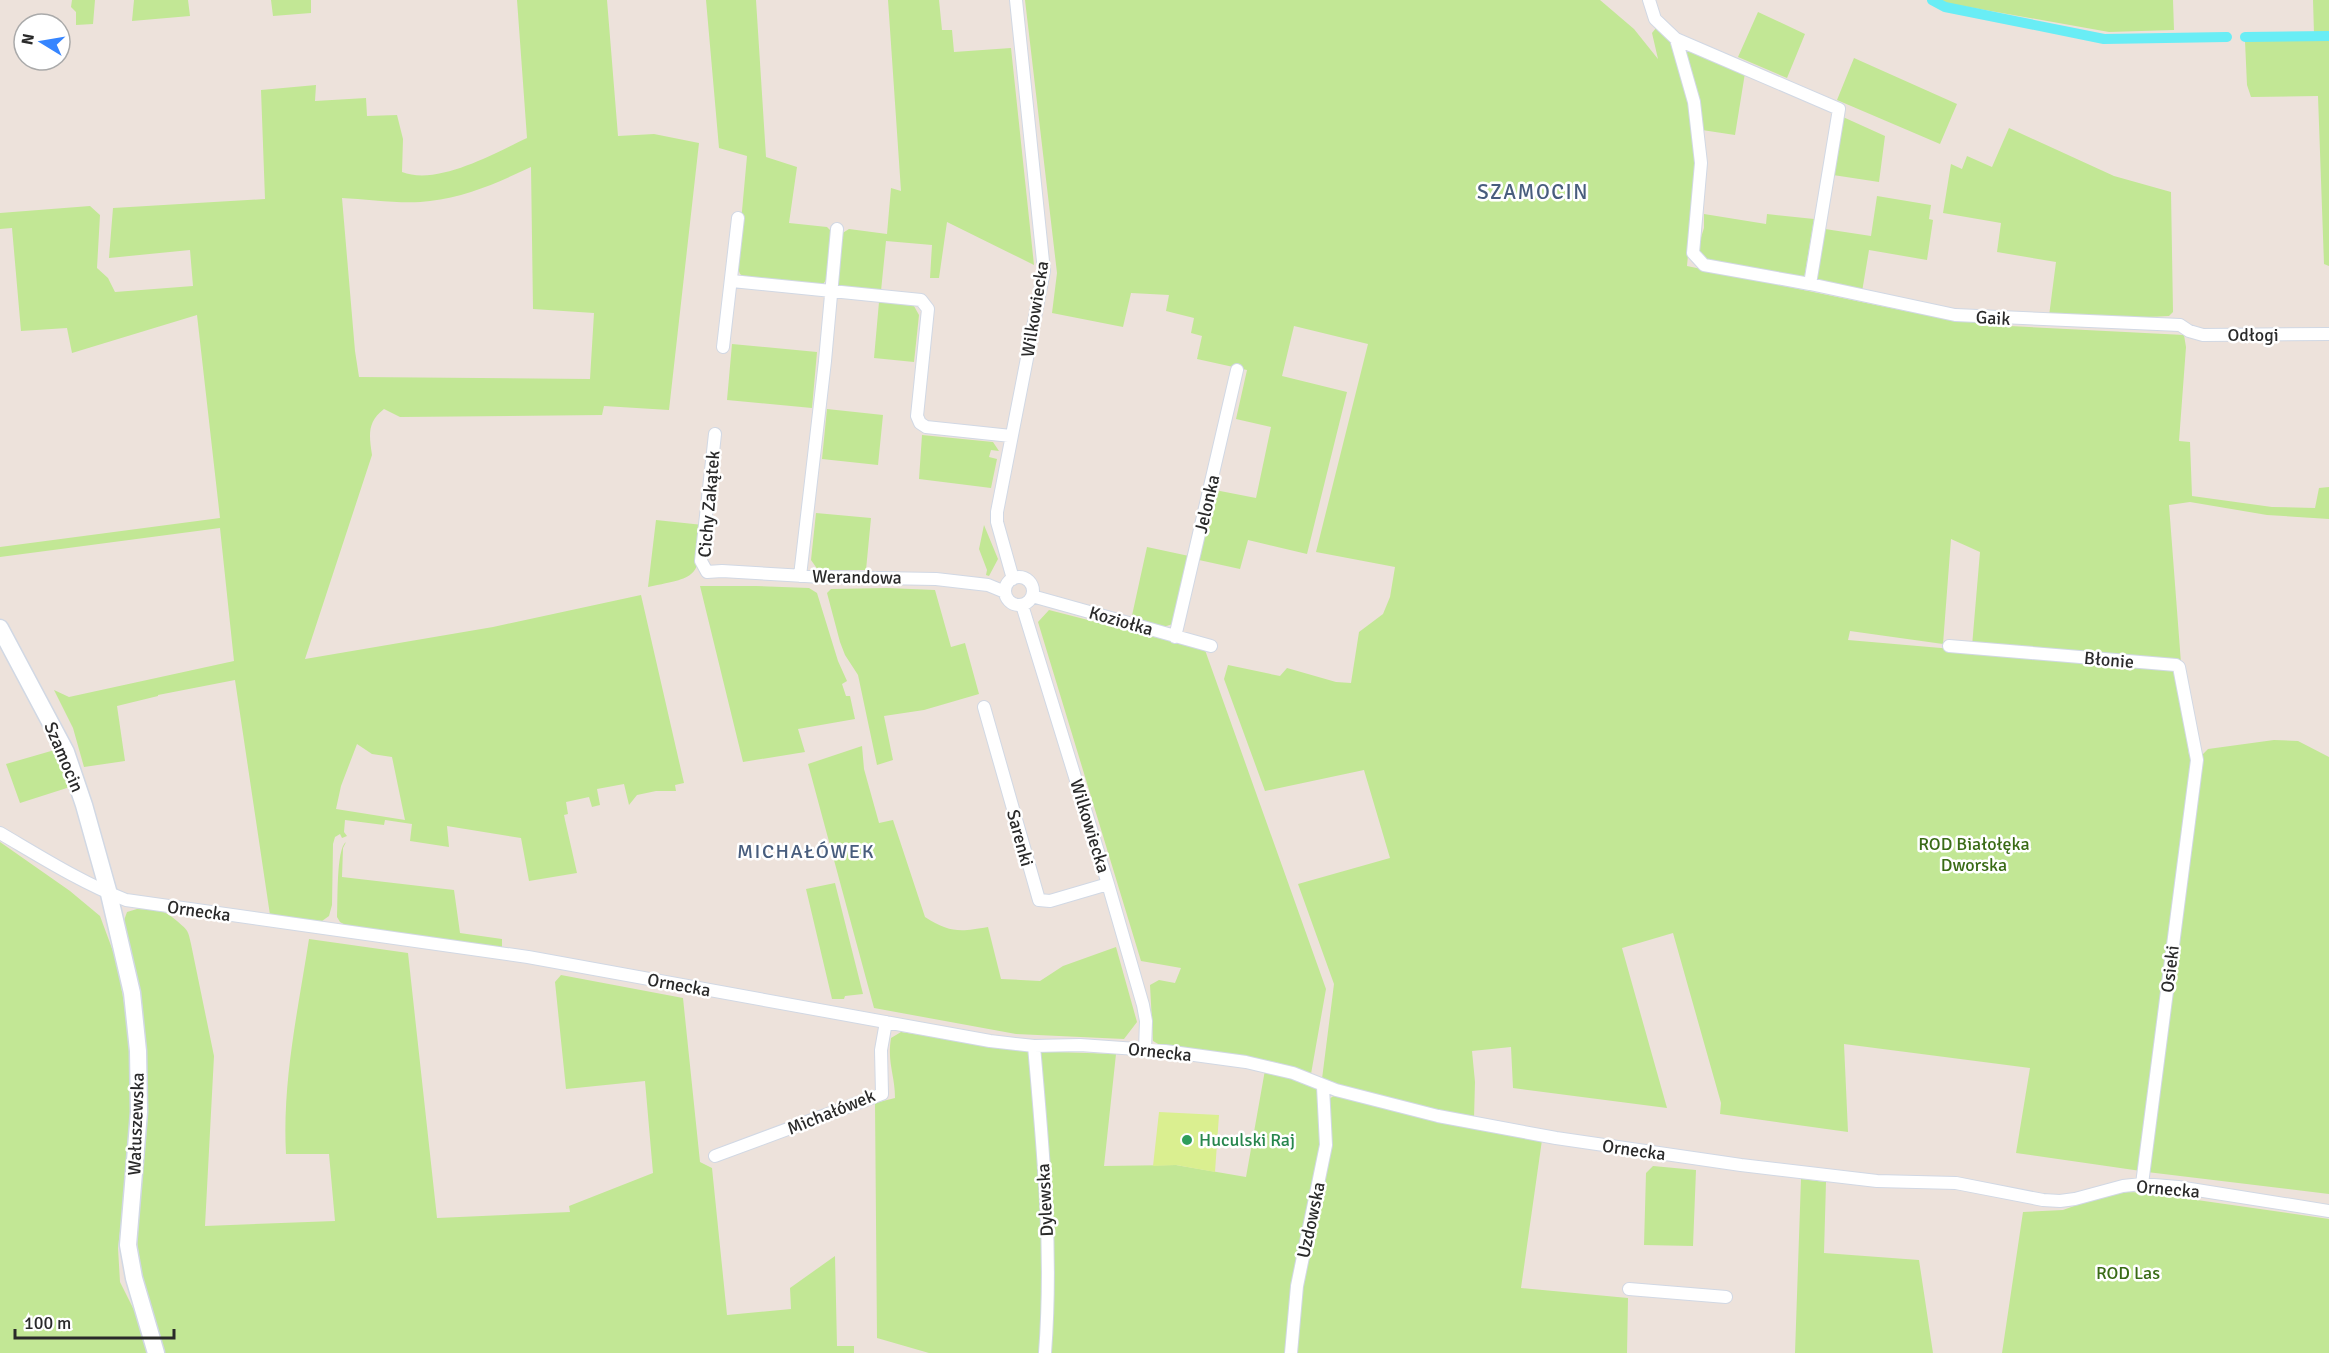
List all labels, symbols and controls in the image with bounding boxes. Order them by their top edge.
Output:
north arrow [12,12,72,72]
text: N [17,32,39,47]
district label: SZAMOCIN [1477,179,1589,205]
street label: Wilkowiecka [1017,259,1053,359]
street label: Gaik [1975,306,2011,330]
street label: Odłogi [2227,324,2279,346]
street label: Cichy Zakątek [693,450,725,558]
street label: Jelonka [1190,473,1224,535]
street label: Werandowa [812,565,902,589]
street label: Koziołka [1086,601,1156,641]
street label: Błonie [2083,647,2135,673]
street label: Szamocin [39,719,89,795]
street label: Wilkowiecka [1065,776,1115,876]
street label: Sarenki [1002,807,1038,869]
park label: ROD Białołęka Dworska [1918,833,2030,876]
district label: MICHAŁÓWEK [737,839,875,864]
street label: Ornecka [166,896,232,926]
street label: Osieki [2156,944,2184,994]
street label: Ornecka [646,969,712,1001]
street label: Ornecka [1127,1038,1193,1066]
street label: Wałuszewska [123,1072,149,1176]
street label: Michałówek [784,1084,878,1140]
place label: Huculski Raj [1199,1129,1295,1151]
marker: Huculski Raj [1180,1133,1194,1147]
street label: Ornecka [1601,1135,1667,1165]
street label: Dylewska [1032,1163,1058,1237]
street label: Ornecka [2135,1175,2201,1203]
street label: Uzdowska [1292,1180,1330,1260]
park label: ROD Las [2096,1262,2160,1284]
scale bar [15,1302,174,1340]
text: 100 m [24,1312,71,1334]

